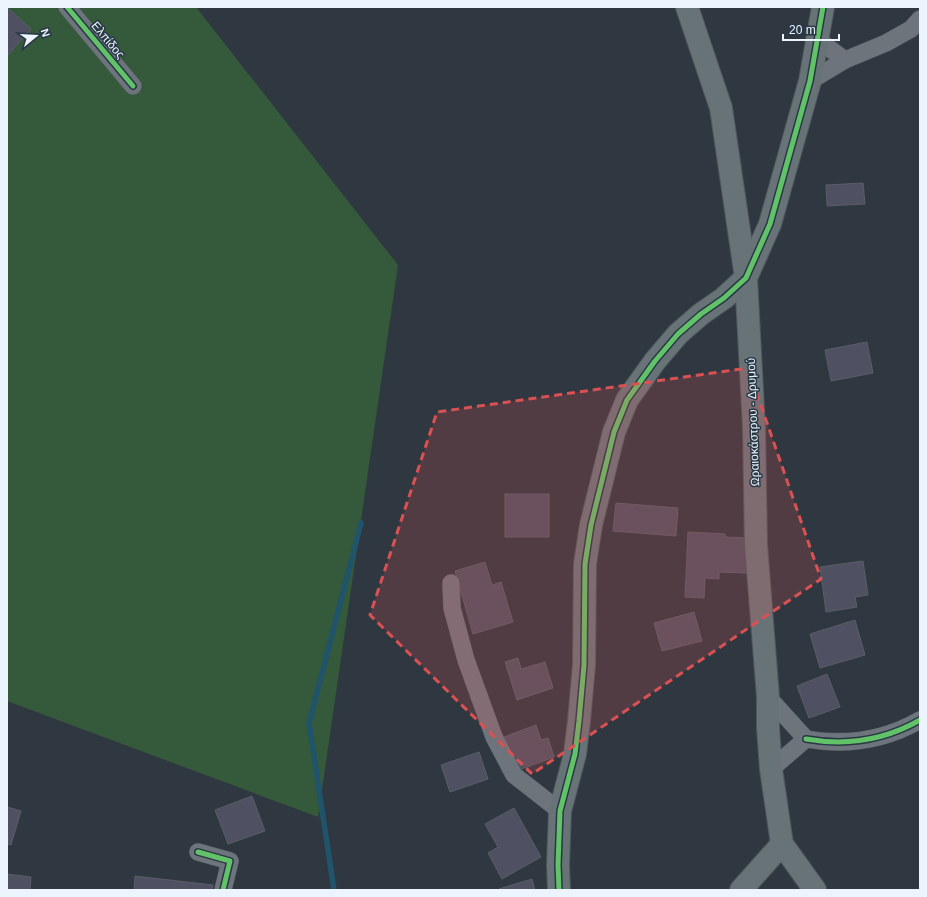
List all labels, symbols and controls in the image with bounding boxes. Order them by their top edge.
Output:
north arrow [16,16,56,56]
scale bar [783,16,839,42]
street label: Ελπίδος [88,19,128,62]
text: 20 m [789,23,816,37]
text: N [39,27,52,39]
street label: Ωραιοκάστρου - Δρυμού [744,357,762,487]

